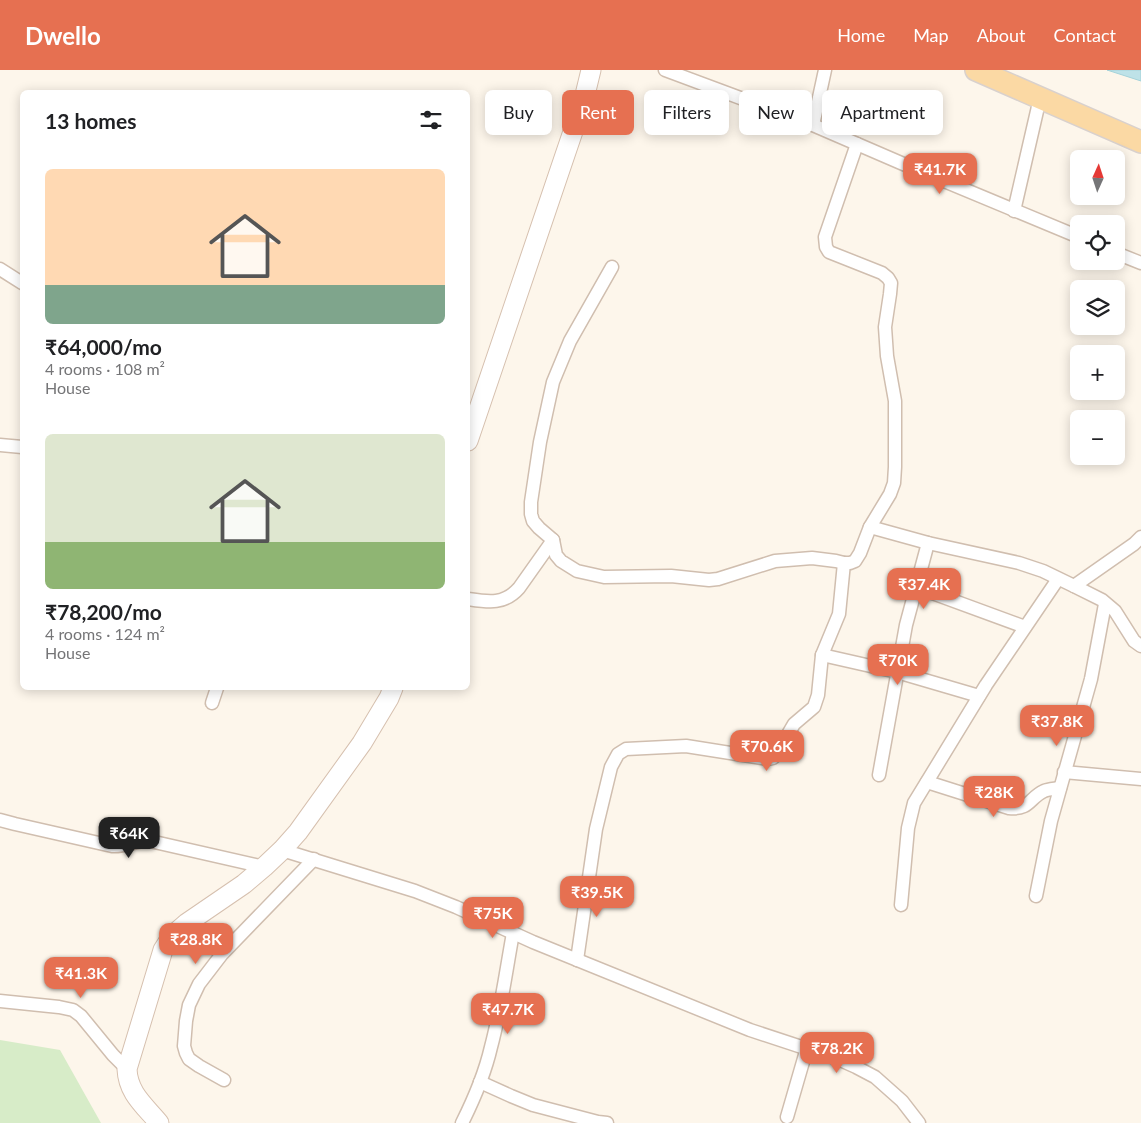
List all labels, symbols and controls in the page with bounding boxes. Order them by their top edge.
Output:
text: Dwello [25,21,101,50]
text: Home [837,24,885,46]
text: Map [913,24,949,46]
text: About [977,24,1026,46]
text: Contact [1054,24,1116,46]
chip: Buy [485,90,552,135]
chip: Rent [562,90,634,135]
chip: Filters [644,90,729,135]
chip: New [739,90,812,135]
chip: Apartment [822,90,943,135]
icon: filters [417,106,445,134]
text: 13 homes [45,108,136,133]
north arrow [1070,150,1125,205]
map controls [1070,150,1125,465]
pin: ₹41.7K [899,152,981,195]
text: ₹41.7K [914,159,966,178]
icon: home [200,201,290,291]
button: locate [1070,215,1125,270]
button: layers [1070,280,1125,335]
text: ₹64,000/mo [45,334,162,359]
button: + [1070,345,1125,400]
text: 4 rooms · 108 m² [45,359,165,378]
text: House [45,378,90,397]
button: − [1070,410,1125,465]
icon: home [200,466,290,556]
pin: ₹37.4K [883,568,965,610]
text: ₹37.4K [898,574,950,593]
text: ₹78,200/mo [45,599,162,624]
text: 4 rooms · 124 m² [45,624,165,643]
text: House [45,643,90,662]
pin: ₹70K [868,644,928,686]
text: ₹70K [879,650,917,669]
pin: ₹37.8K [1016,704,1098,747]
text: ₹37.8K [1031,711,1083,730]
pin: ₹70.6K [726,730,808,772]
text: ₹70.6K [741,736,793,755]
pin: ₹28K [964,776,1024,818]
text: ₹28K [975,782,1013,801]
pin: ₹64K [99,816,159,859]
text: ₹64K [110,823,148,842]
pin: ₹39.5K [556,876,638,918]
text: ₹39.5K [571,882,623,901]
pin: ₹75K [463,896,523,939]
text: ₹75K [474,903,512,922]
pin: ₹28.8K [155,922,237,965]
text: ₹28.8K [170,929,222,948]
pin: ₹41.3K [40,956,122,999]
text: ₹41.3K [55,963,107,982]
pin: ₹47.7K [467,992,549,1035]
text: ₹47.7K [482,999,534,1018]
pin: ₹78.2K [796,1032,878,1074]
text: ₹78.2K [811,1038,863,1057]

